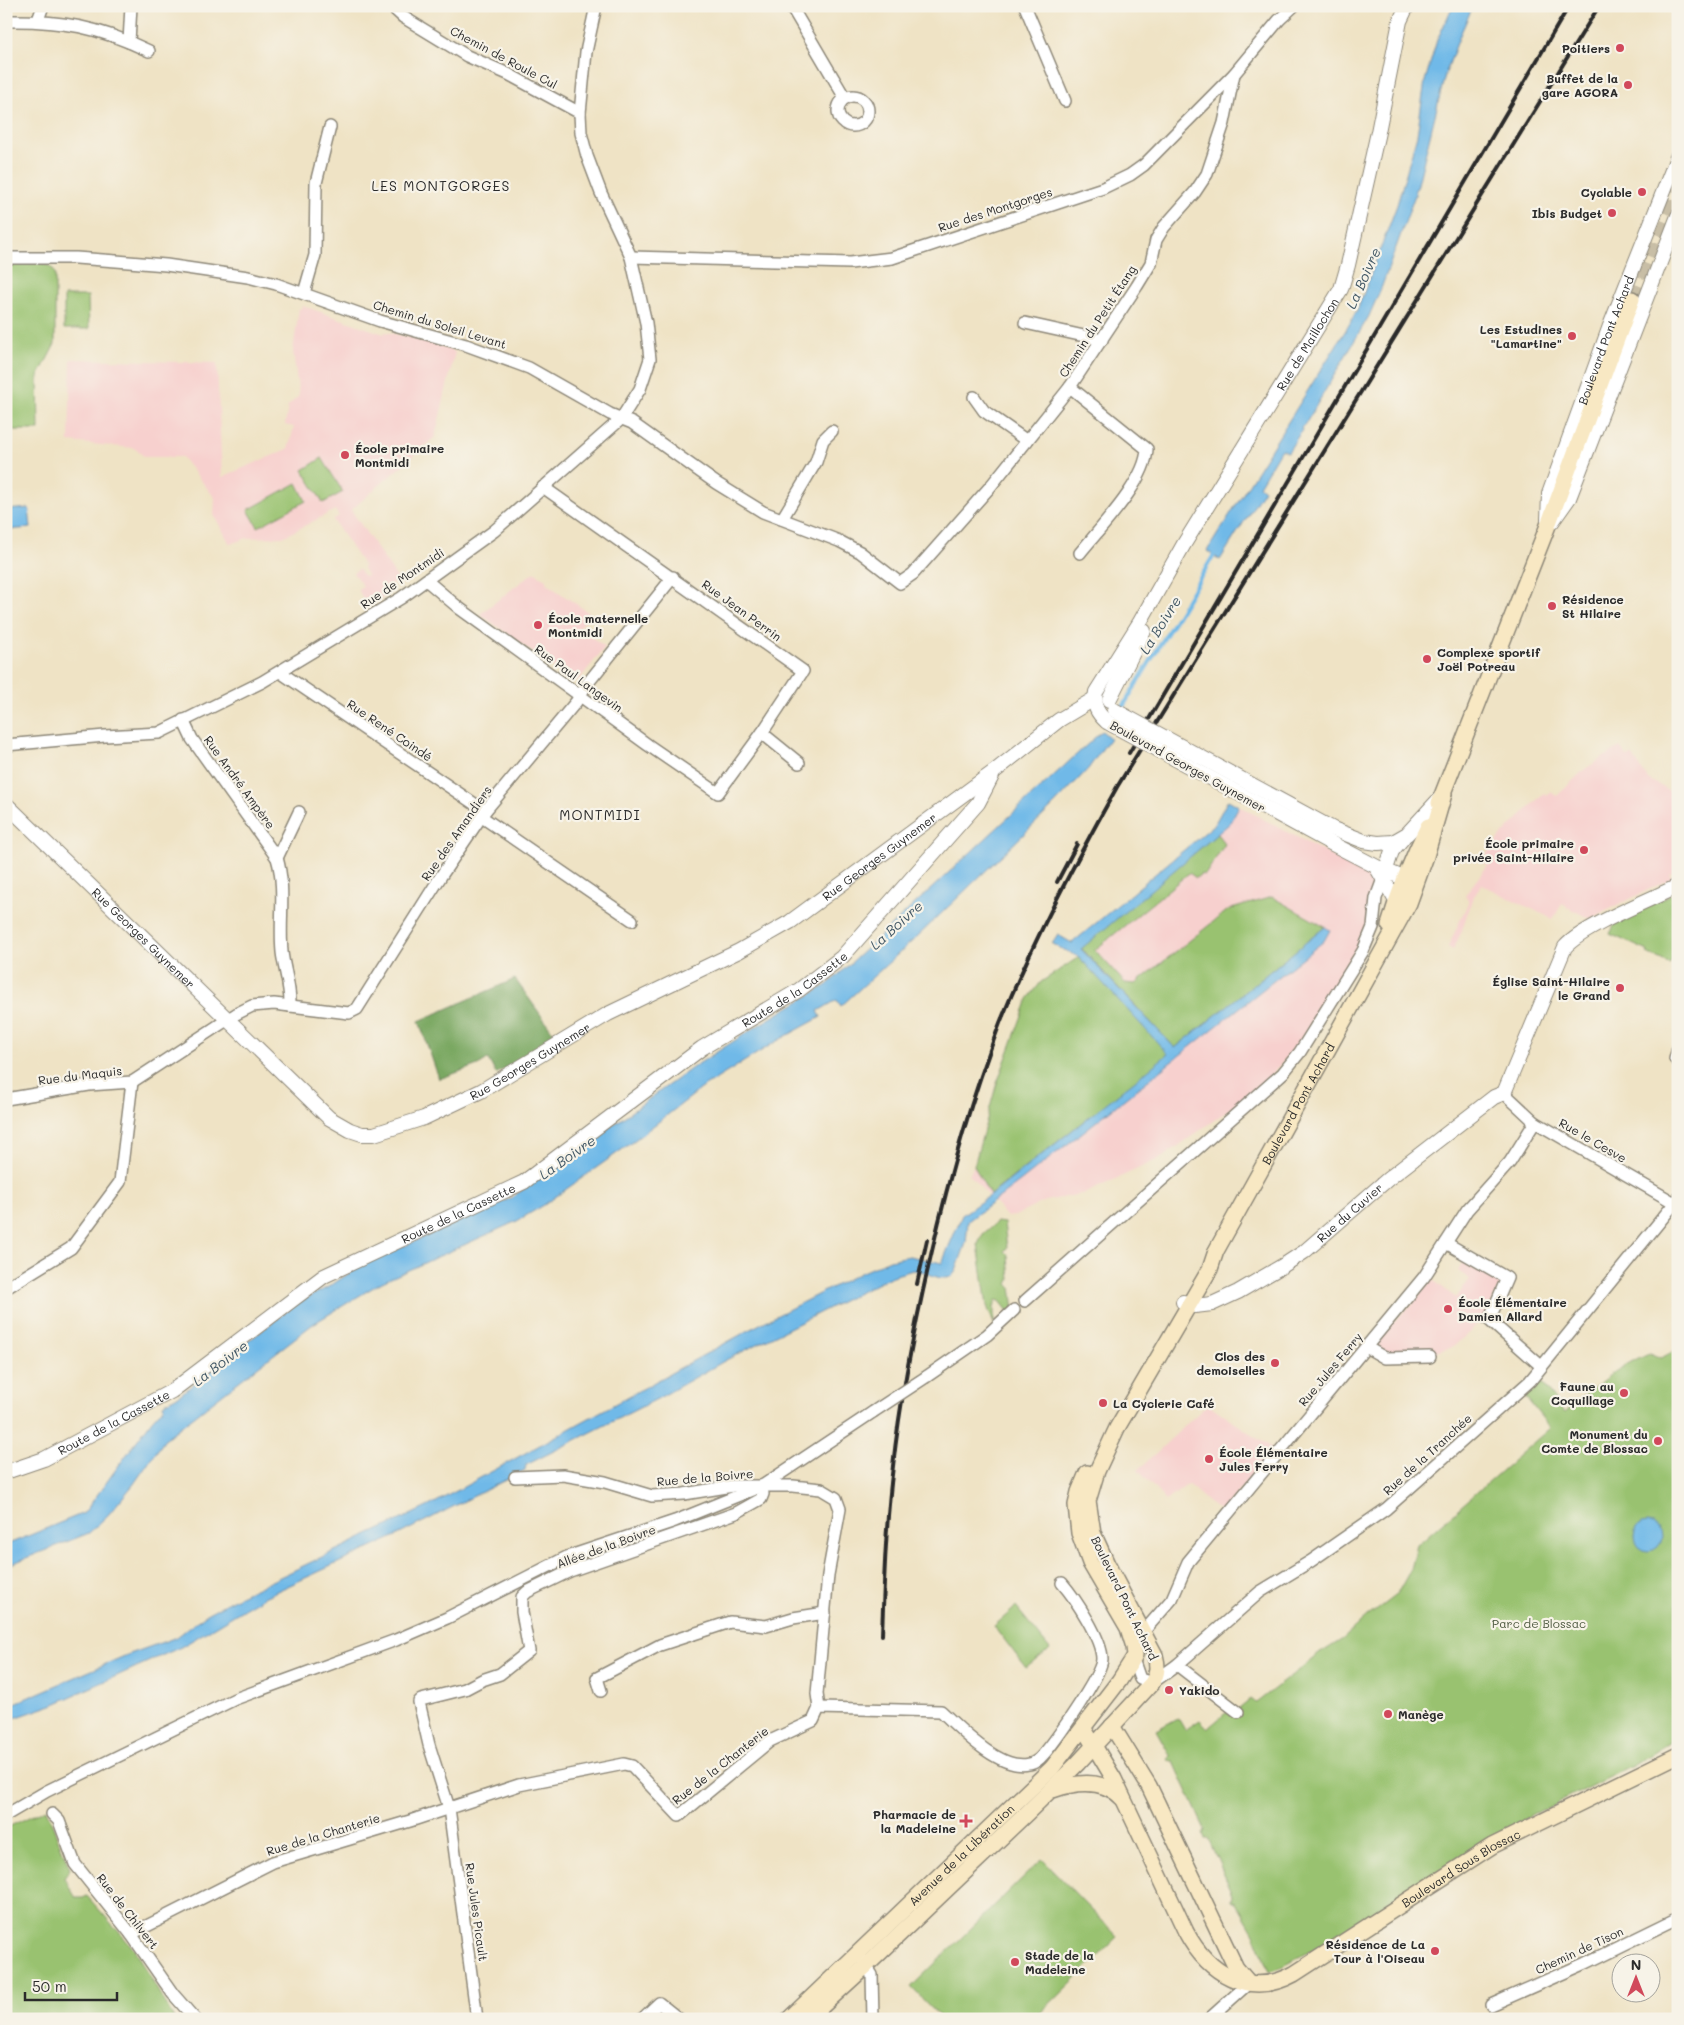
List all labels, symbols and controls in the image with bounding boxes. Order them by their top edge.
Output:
street label: Chemin de Roule Cul [448,22,560,92]
place label: Poitiers [1562,40,1610,56]
marker: Poitiers [1614,42,1626,54]
place label: Buffet de la gare AGORA [1542,70,1618,100]
marker: Buffet de la gare AGORA [1622,79,1634,91]
district label: LES MONTGORGES [372,176,510,195]
street label: Rue des Montgorges [936,183,1054,235]
place label: Cyclable [1581,184,1632,200]
marker: Cyclable [1636,186,1648,198]
place label: Ibis Budget [1532,205,1602,221]
marker: Ibis Budget [1606,207,1618,219]
water label: La Boivre [1341,244,1385,312]
street label: Chemin du Petit Étang [1055,262,1139,380]
street label: Boulevard Pont Achard [1574,273,1637,407]
street label: Rue de Maillochon [1273,295,1342,393]
street label: Chemin du Soleil Levant [371,296,509,352]
place label: Les Estudines "Lamartine" [1480,321,1562,351]
marker: Les Estudines "Lamartine" [1566,330,1578,342]
place label: École primaire Montmidi [355,440,444,470]
marker: École primaire Montmidi [339,449,351,461]
street label: Rue de Montmidi [357,544,447,612]
street label: Rue Jean Perrin [699,576,785,644]
place label: Résidence St Hilaire [1562,591,1624,621]
water label: La Boivre [1135,592,1185,658]
marker: Résidence St Hilaire [1546,600,1558,612]
place label: École maternelle Montmidi [548,610,648,640]
marker: École maternelle Montmidi [532,619,544,631]
street label: Rue Paul Langevin [532,641,626,715]
place label: Complexe sportif Joël Potreau [1437,644,1541,674]
marker: Complexe sportif Joël Potreau [1421,653,1433,665]
street label: Rue René Coindé [344,696,436,764]
street label: Boulevard Georges Guynemer [1108,717,1268,815]
street label: Rue André Ampère [201,732,279,832]
street label: Rue des Amandiers [417,782,495,884]
district label: MONTMIDI [559,805,641,824]
street label: Rue Georges Guynemer [819,809,939,904]
place label: École primaire privée Saint-Hilaire [1453,835,1574,865]
marker: École primaire privée Saint-Hilaire [1578,844,1590,856]
street label: Rue Georges Guynemer [89,884,199,992]
water label: La Boivre [866,896,926,954]
street label: Route de la Cassette [738,948,851,1031]
place label: Église Saint-Hilaire le Grand [1492,973,1610,1003]
marker: Église Saint-Hilaire le Grand [1614,982,1626,994]
street label: Rue Georges Guynemer [467,1019,593,1103]
street label: Boulevard Pont Achard [1258,1040,1338,1167]
street label: Rue du Maquis [37,1062,123,1088]
street label: Rue le Cesve [1556,1114,1630,1166]
water label: La Boivre [535,1131,599,1183]
street label: Route de la Cassette [399,1179,518,1247]
street label: Rue du Cuvier [1313,1179,1386,1245]
place label: École Élémentaire Damien Allard [1458,1294,1567,1324]
marker: École Élémentaire Damien Allard [1442,1303,1454,1315]
street label: Rue Jules Ferry [1295,1329,1365,1409]
water label: La Boivre [188,1336,252,1390]
place label: Clos des demoiselles [1197,1348,1265,1378]
marker: Clos des demoiselles [1269,1357,1281,1369]
place label: Faune au Coquillage [1551,1378,1614,1408]
street label: Route de la Cassette [55,1386,172,1458]
marker: Faune au Coquillage [1618,1387,1630,1399]
place label: La Cyclerie Café [1113,1395,1215,1411]
marker: La Cyclerie Café [1097,1397,1109,1409]
street label: Rue de la Tranchée [1379,1410,1475,1498]
place label: Monument du Comte de Blossac [1541,1426,1648,1456]
marker: Monument du Comte de Blossac [1652,1435,1664,1447]
place label: École Élémentaire Jules Ferry [1219,1444,1328,1474]
marker: École Élémentaire Jules Ferry [1203,1453,1215,1465]
street label: Rue de la Boivre [656,1465,754,1489]
street label: Allée de la Boivre [554,1521,658,1571]
street label: Boulevard Pont Achard [1088,1533,1162,1663]
park label: Parc de Blossac [1492,1615,1586,1631]
place label: Yakido [1179,1682,1220,1698]
marker: Yakido [1163,1684,1175,1696]
place label: Manège [1398,1706,1444,1722]
marker: Manège [1382,1708,1394,1720]
street label: Rue de la Chanterie [669,1722,771,1808]
street label: Avenue de la Libération [905,1801,1017,1909]
place label: Pharmacie de la Madeleine [873,1806,956,1836]
street label: Rue de la Chanterie [264,1809,382,1859]
marker: Pharmacie de la Madeleine [960,1815,972,1827]
street label: Boulevard Sous Blossac [1398,1825,1523,1910]
street label: Rue Jules Picault [462,1862,492,1962]
street label: Rue de Chilvert [94,1870,162,1952]
street label: Chemin de Tison [1532,1923,1626,1977]
place label: Résidence de La Tour à l'Oiseau [1326,1936,1425,1966]
marker: Résidence de La Tour à l'Oiseau [1429,1945,1441,1957]
place label: Stade de la Madeleine [1025,1947,1094,1977]
north arrow [1612,1952,1662,2002]
text: N [1631,1955,1641,1974]
marker: Stade de la Madeleine [1009,1956,1021,1968]
scale bar [25,1970,118,2002]
text: 50 m [32,1976,67,1996]

